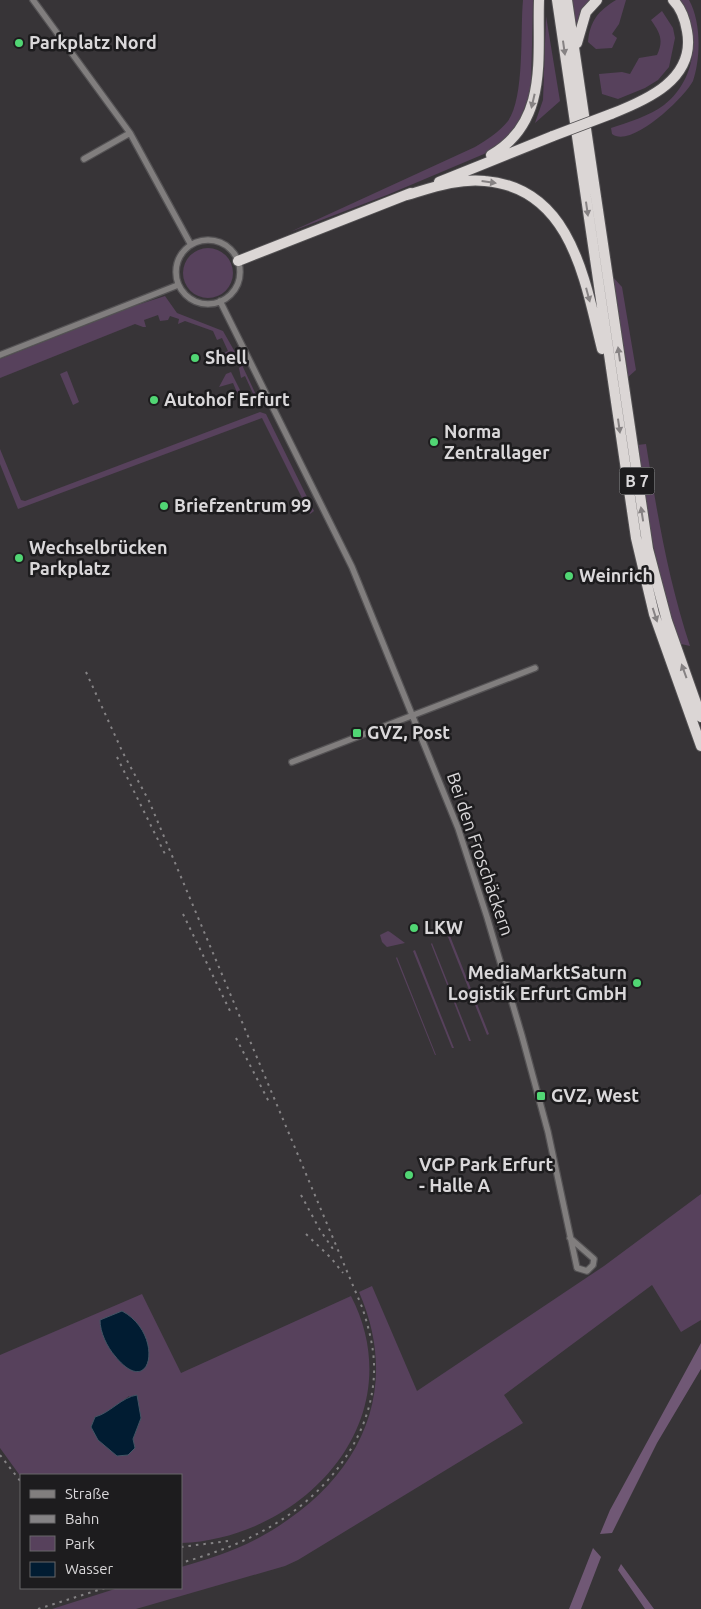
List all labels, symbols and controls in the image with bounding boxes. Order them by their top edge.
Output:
place label: Parkplatz Nord [29,32,157,52]
marker: Parkplatz Nord [13,37,25,49]
one-way arrow [560,41,568,57]
one-way arrow [529,93,537,108]
one-way arrow [481,178,497,186]
one-way arrow [583,201,591,217]
one-way arrow [584,288,592,303]
one-way arrow [614,345,622,361]
place label: Shell [205,347,248,367]
marker: Shell [189,352,201,364]
place label: Autohof Erfurt [164,389,290,409]
marker: Autohof Erfurt [148,394,160,406]
one-way arrow [615,419,623,435]
place label: Norma Zentrallager [444,421,550,462]
marker: Norma Zentrallager [428,436,440,448]
road number: B 7 [620,468,654,494]
place label: Briefzentrum 99 [174,495,311,515]
marker: Briefzentrum 99 [158,500,170,512]
one-way arrow [637,506,645,522]
place label: Wechselbrücken Parkplatz [29,537,167,578]
marker: Wechselbrücken Parkplatz [13,552,25,564]
place label: Weinrich [579,565,653,585]
marker: Weinrich [563,570,575,582]
one-way arrow [652,608,659,623]
one-way arrow [680,663,688,678]
place label: GVZ, Post [367,722,450,742]
marker: GVZ, Post [351,727,363,739]
street label: Bei den Froschäckern [444,770,518,938]
place label: LKW [424,917,463,937]
marker: LKW [408,922,420,934]
place label: MediaMarktSaturn Logistik Erfurt GmbH [448,962,627,1003]
marker: MediaMarktSaturn Logistik Erfurt GmbH [631,977,643,989]
place label: GVZ, West [551,1085,639,1105]
marker: GVZ, West [535,1090,547,1102]
place label: VGP Park Erfurt - Halle A [419,1154,553,1195]
marker: VGP Park Erfurt - Halle A [403,1169,415,1181]
legend [20,1474,182,1589]
text: Straße [65,1485,109,1502]
text: Bahn [65,1510,99,1527]
text: Park [65,1535,95,1552]
text: Wasser [65,1560,114,1577]

